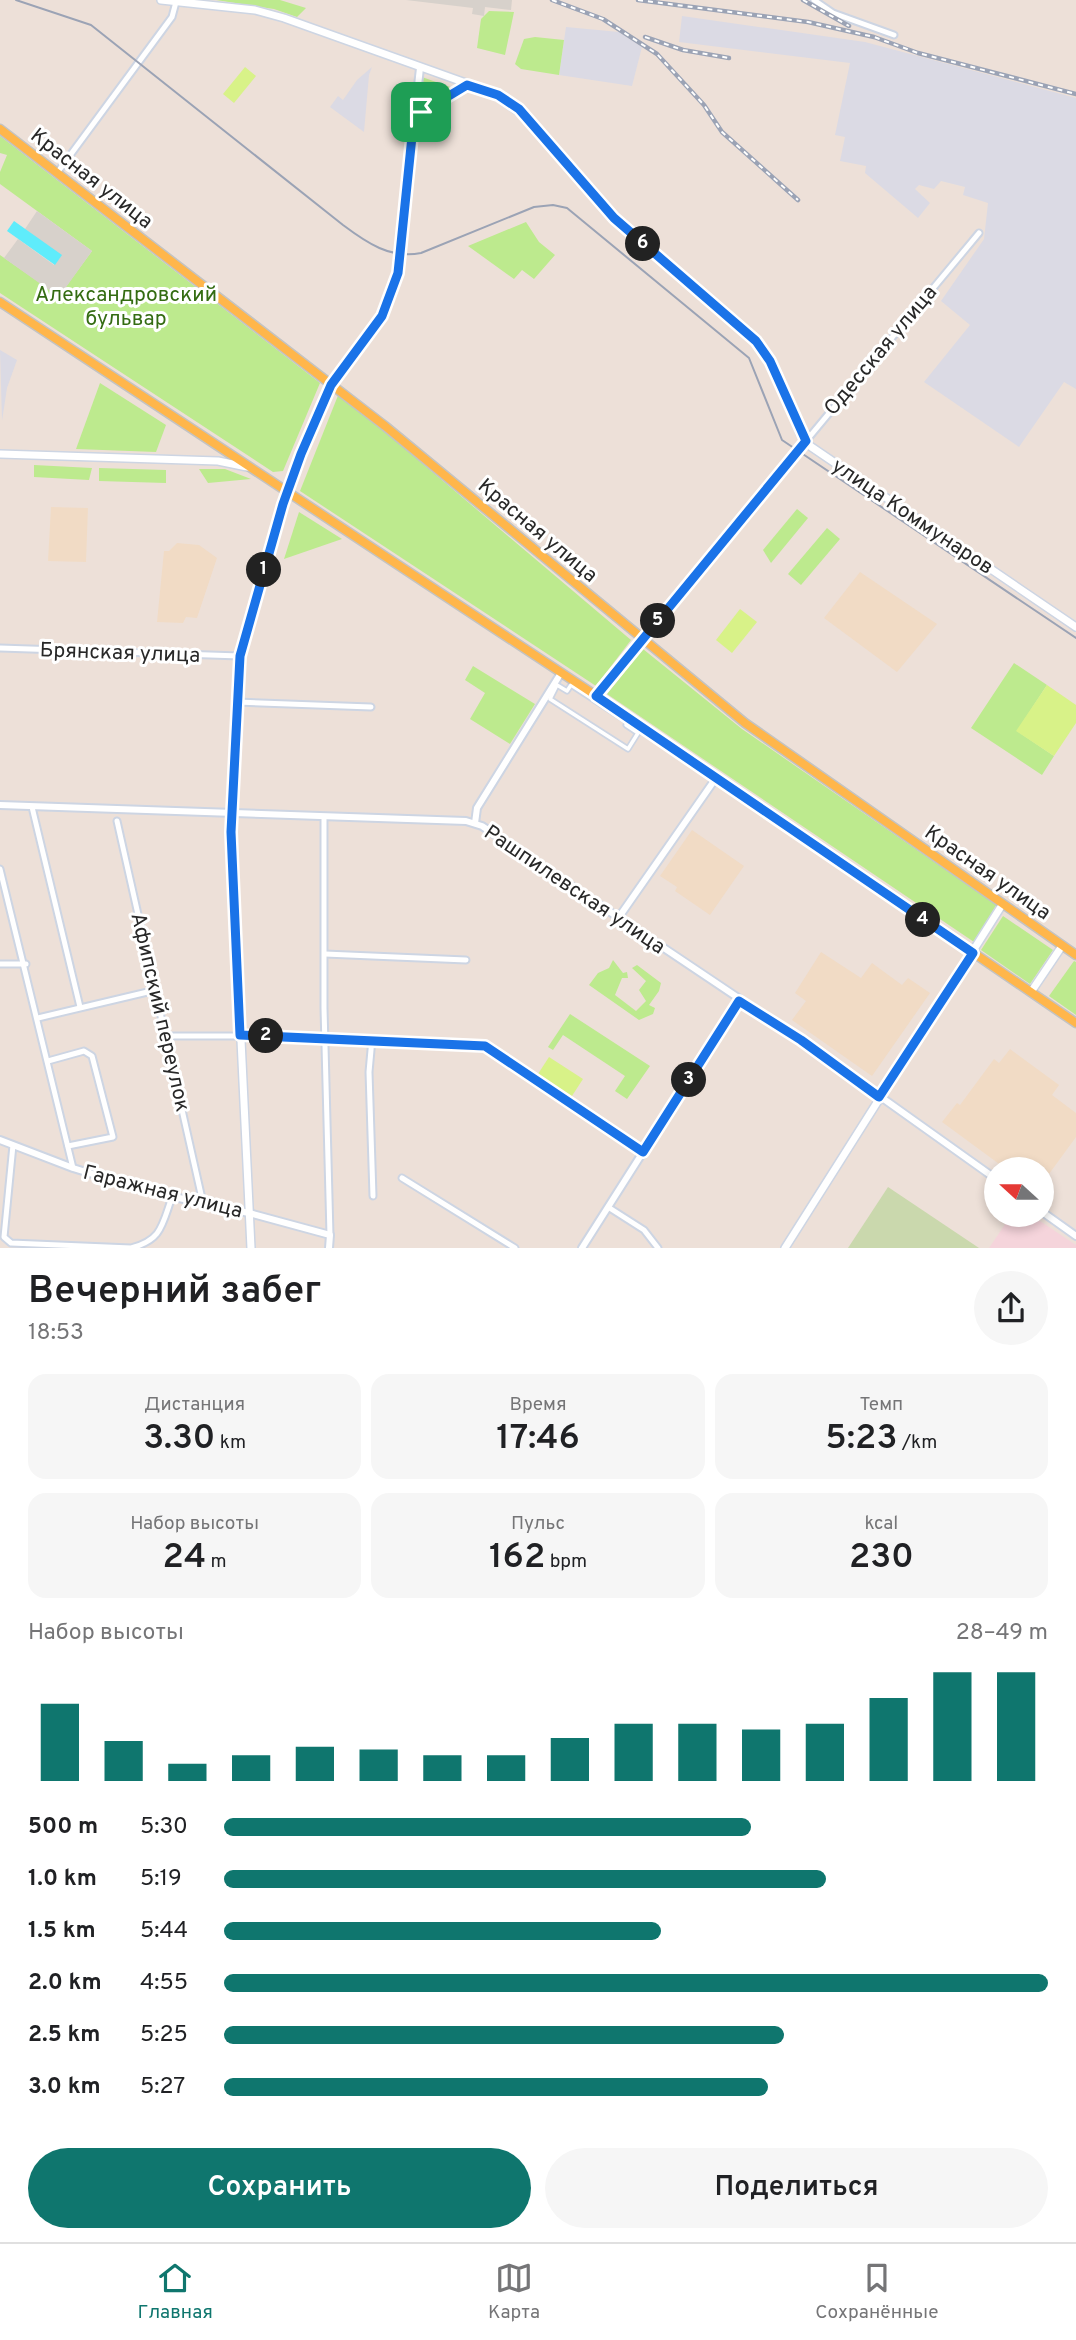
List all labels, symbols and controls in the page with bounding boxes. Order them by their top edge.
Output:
pin [391,82,451,142]
icon: arrive [402,93,440,131]
street label: Красная улица [24,123,158,236]
pin: 6 [626,226,660,262]
text: 6 [637,231,648,255]
street label: Одесская улица [819,280,944,422]
park label: Александровский бульвар [35,282,217,333]
street label: улица Коммунаров [826,453,998,581]
street label: Красная улица [472,473,603,589]
pin: 1 [246,552,282,588]
text: 1 [260,557,267,581]
pin: 5 [640,604,676,638]
text: 5 [652,608,663,632]
street label: Брянская улица [39,637,201,670]
street label: Рашпилевская улица [478,820,670,961]
street label: Красная улица [919,820,1056,927]
pin: 4 [906,902,940,937]
text: 4 [916,907,929,931]
street label: Афипский переулок [124,910,196,1114]
pin: 2 [248,1018,284,1054]
text: 2 [260,1023,271,1047]
pin: 3 [672,1062,706,1098]
text: 3 [683,1067,694,1091]
north arrow [984,1157,1054,1227]
map controls [984,1157,1054,1227]
street label: Гаражная улица [80,1160,245,1225]
text: Вечерний забег [28,1268,321,1317]
button: share [974,1271,1048,1345]
text: 18:53 [28,1319,84,1348]
text: Дистанция [144,1393,245,1417]
text: Время [509,1393,567,1417]
text: Темп [859,1393,903,1417]
text: 3.30 [143,1417,215,1461]
text: 17:46 [496,1417,580,1461]
text: 5:23 [825,1417,897,1461]
text: km [215,1431,246,1455]
text: /km [897,1431,937,1455]
text: Набор высоты [130,1512,259,1536]
text: Пульс [511,1512,565,1536]
text: kcal [864,1512,898,1536]
text: 24 [163,1536,206,1580]
text: 162 [489,1536,545,1580]
text: 230 [849,1536,914,1580]
text: m [206,1550,227,1574]
text: bpm [545,1550,587,1574]
text: Набор высоты [28,1619,184,1648]
text: 28–49 m [956,1619,1048,1648]
text: 500 m [28,1813,98,1842]
text: 5:30 [140,1813,188,1842]
text: 1.0 km [28,1865,97,1894]
text: 5:19 [140,1865,182,1894]
text: 1.5 km [28,1917,96,1946]
text: 5:44 [140,1917,188,1946]
text: 2.0 km [28,1969,102,1998]
text: 4:55 [140,1969,188,1998]
text: 2.5 km [28,2021,101,2050]
text: 5:25 [140,2021,188,2050]
text: 3.0 km [28,2073,101,2102]
text: 5:27 [140,2073,185,2102]
button: Сохранить [28,2148,531,2228]
button: Поделиться [545,2148,1048,2228]
tab: Главная [138,2259,213,2325]
tab: Карта [488,2259,540,2325]
tab: Сохранённые [815,2259,938,2325]

